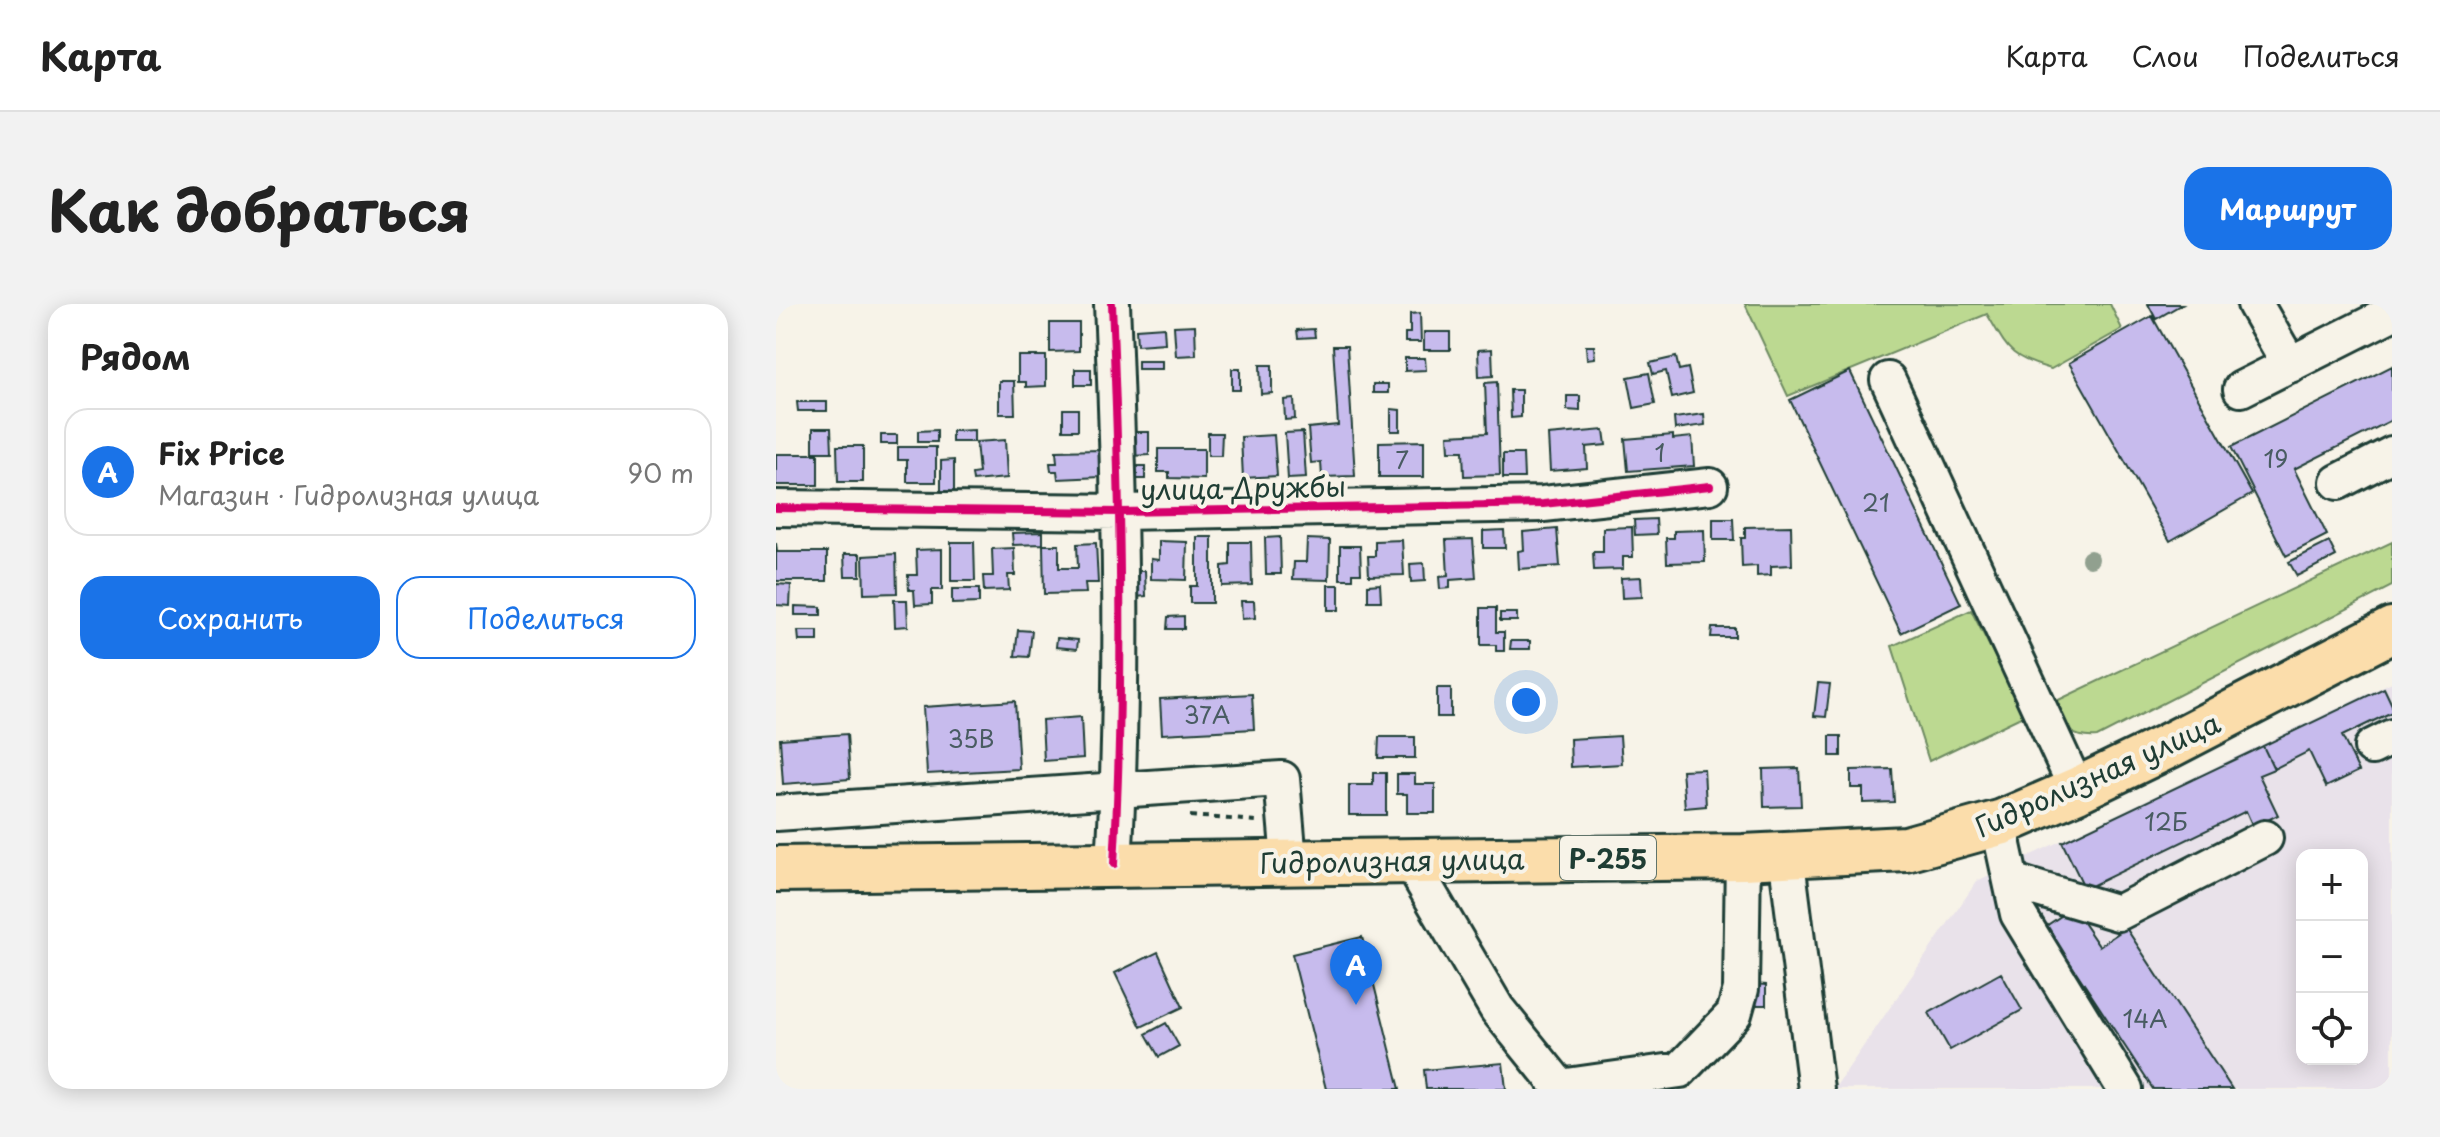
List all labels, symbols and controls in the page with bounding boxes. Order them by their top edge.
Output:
text: Карта [40,27,162,84]
text: Карта [2005,34,2088,77]
text: Слои [2132,34,2199,77]
text: Поделиться [2243,34,2400,77]
text: Как добраться [48,166,471,251]
button: Маршрут [2184,167,2392,250]
text: Рядом [80,330,191,382]
text: Fix Price [158,430,285,475]
house number: 1 [1655,434,1665,470]
house number: 19 [2264,440,2288,476]
house number: 7 [1395,441,1409,477]
text: A [98,453,118,492]
text: 90 m [627,453,694,492]
street label: улица Дружбы [1140,464,1346,510]
text: Магазин · Гидролизная улица [158,475,539,514]
house number: 21 [1862,484,1890,520]
button: Сохранить [80,576,380,659]
button: Поделиться [396,576,696,659]
your location [1506,682,1546,722]
house number: 37А [1184,696,1230,732]
street label: Гидролизная улица [1967,700,2227,847]
house number: 35В [948,720,994,756]
house number: 12Б [2144,803,2188,839]
street label: Гидролизная улица [1259,836,1525,884]
road number: Р-255 [1560,836,1656,880]
map controls [2296,849,2368,1065]
button: + [2296,849,2368,921]
button: − [2296,921,2368,993]
pin: A [1330,939,1382,1005]
button: locate [2296,993,2368,1065]
house number: 14А [2122,1000,2168,1036]

